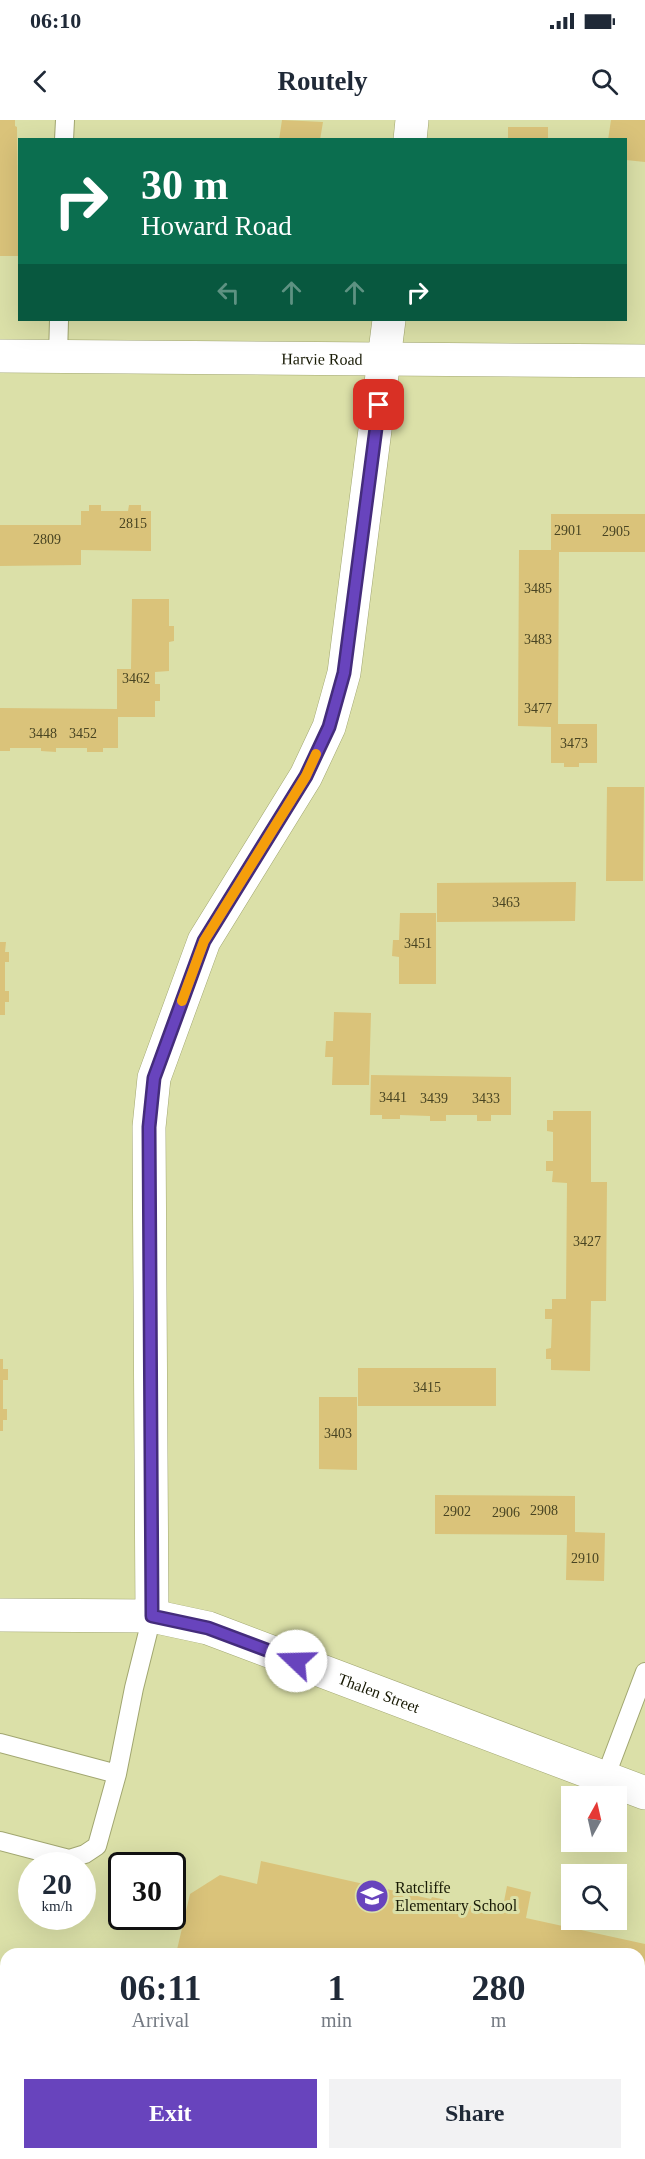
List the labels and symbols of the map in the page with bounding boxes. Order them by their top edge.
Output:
street label: Harvie Road [281,350,363,367]
pin [353,379,404,430]
house number: 2815 [119,516,147,531]
house number: 2901 [554,523,582,538]
house number: 2905 [602,524,630,539]
house number: 2809 [33,532,61,547]
house number: 3485 [524,581,552,596]
house number: 3483 [524,632,552,647]
house number: 3462 [122,671,150,686]
house number: 3477 [524,701,552,716]
house number: 3448 [29,726,57,741]
house number: 3452 [69,726,97,741]
house number: 3473 [560,736,588,751]
house number: 3463 [492,895,520,910]
house number: 3451 [404,936,432,951]
house number: 3441 [379,1090,407,1105]
house number: 3439 [420,1091,448,1106]
house number: 3433 [472,1091,500,1106]
house number: 3427 [573,1234,601,1249]
house number: 3415 [413,1380,441,1395]
house number: 3403 [324,1426,352,1441]
house number: 2908 [530,1503,558,1518]
house number: 2902 [443,1504,471,1519]
house number: 2906 [492,1505,520,1520]
house number: 2910 [571,1551,599,1566]
position arrow [264,1629,328,1693]
street label: Thalen Street [336,1669,423,1716]
north arrow [561,1786,627,1852]
speed limit sign: 30 [108,1852,186,1930]
school or university icon: Ratcliffe Elementary School [354,1878,390,1914]
place label: Ratcliffe Elementary School [395,1879,518,1915]

